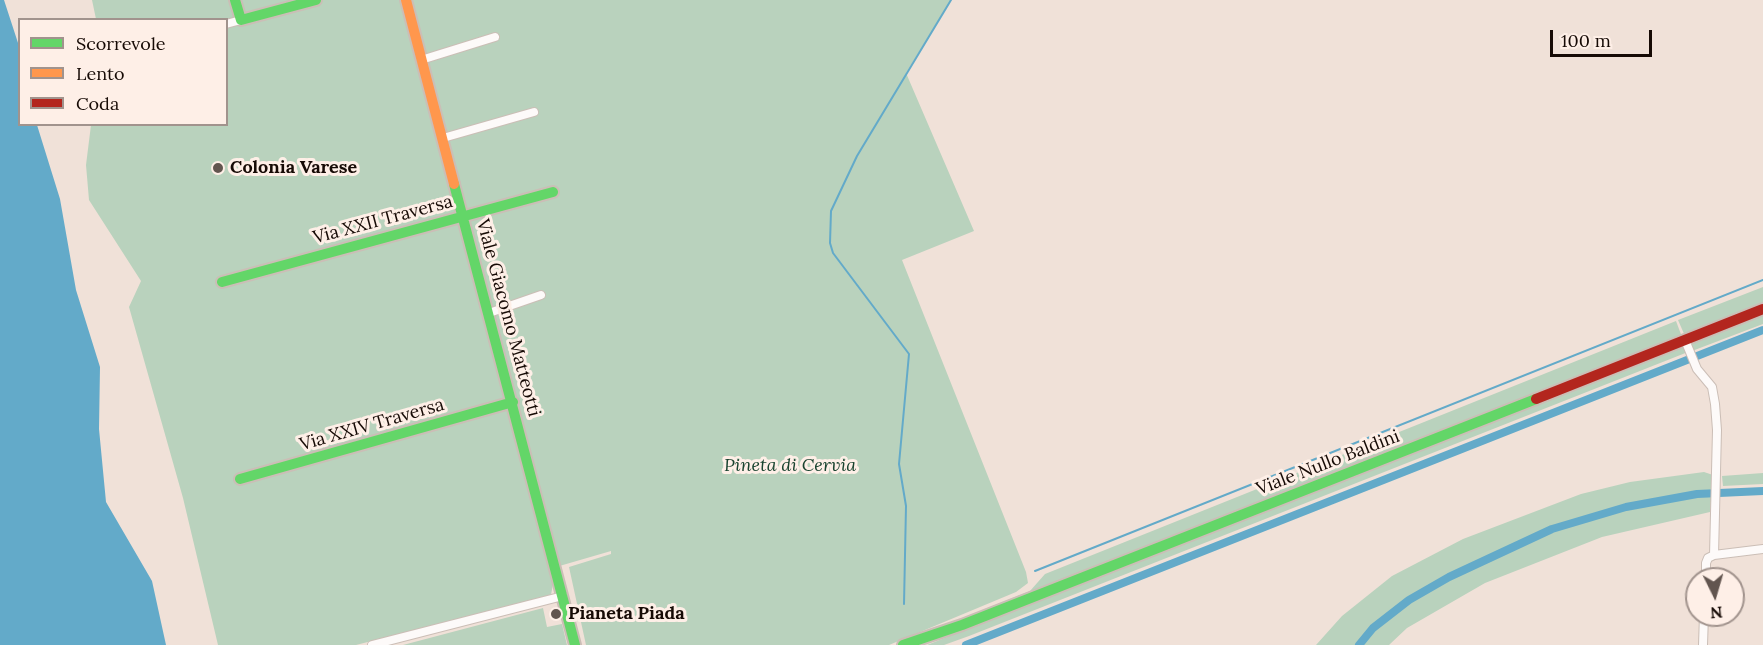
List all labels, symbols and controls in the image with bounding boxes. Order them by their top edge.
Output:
legend [18,18,228,126]
scale bar [1553,18,1655,56]
text: 100 m [1561,29,1611,52]
text: Scorrevole [76,32,166,55]
text: Lento [76,62,124,85]
text: Coda [76,92,119,115]
place label: Colonia Varese [230,157,357,179]
marker: Colonia Varese [211,161,225,175]
street label: Via XXII Traversa [311,191,455,249]
street label: Viale Giacomo Matteotti [471,217,545,419]
street label: Via XXIV Traversa [297,394,447,456]
street label: Viale Nullo Baldini [1253,426,1403,500]
park label: Pineta di Cervia [724,455,856,477]
north arrow [1685,567,1745,627]
text: N [1709,602,1723,623]
place label: Pianeta Piada [568,603,685,625]
marker: Pianeta Piada [549,607,563,621]

